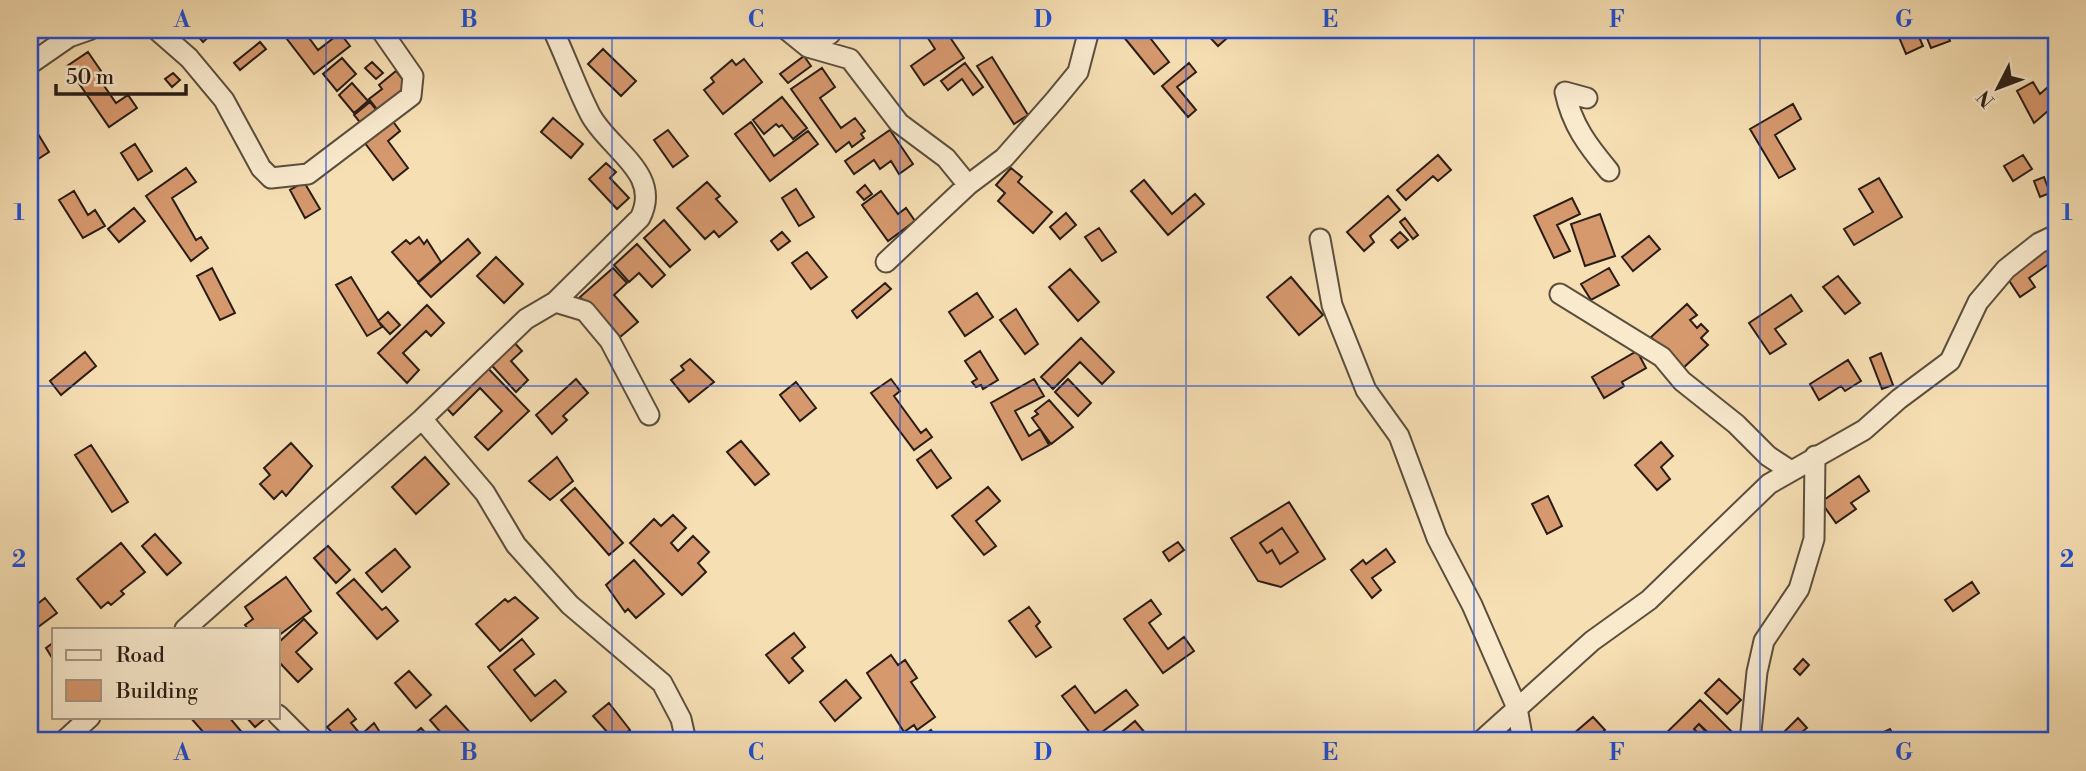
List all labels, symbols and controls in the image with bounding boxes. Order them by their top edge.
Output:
text: A [173,6,191,34]
text: B [460,6,478,34]
text: C [748,6,764,34]
text: D [1034,6,1052,34]
text: E [1322,6,1338,34]
text: F [1609,6,1625,34]
text: G [1895,6,1913,34]
scale bar [56,52,186,96]
north arrow [1964,52,2034,122]
text: 50 m [66,65,114,91]
text: N [1972,85,2000,112]
text: 1 [13,199,25,227]
text: 1 [2061,199,2073,227]
text: 2 [12,546,26,574]
text: 2 [2060,546,2074,574]
legend [52,628,280,718]
text: Road [116,643,165,669]
text: Building [115,679,198,705]
text: A [173,739,191,767]
text: B [460,739,478,767]
text: C [748,739,764,767]
text: D [1034,739,1052,767]
text: E [1322,739,1338,767]
text: F [1609,739,1625,767]
text: G [1895,739,1913,767]

